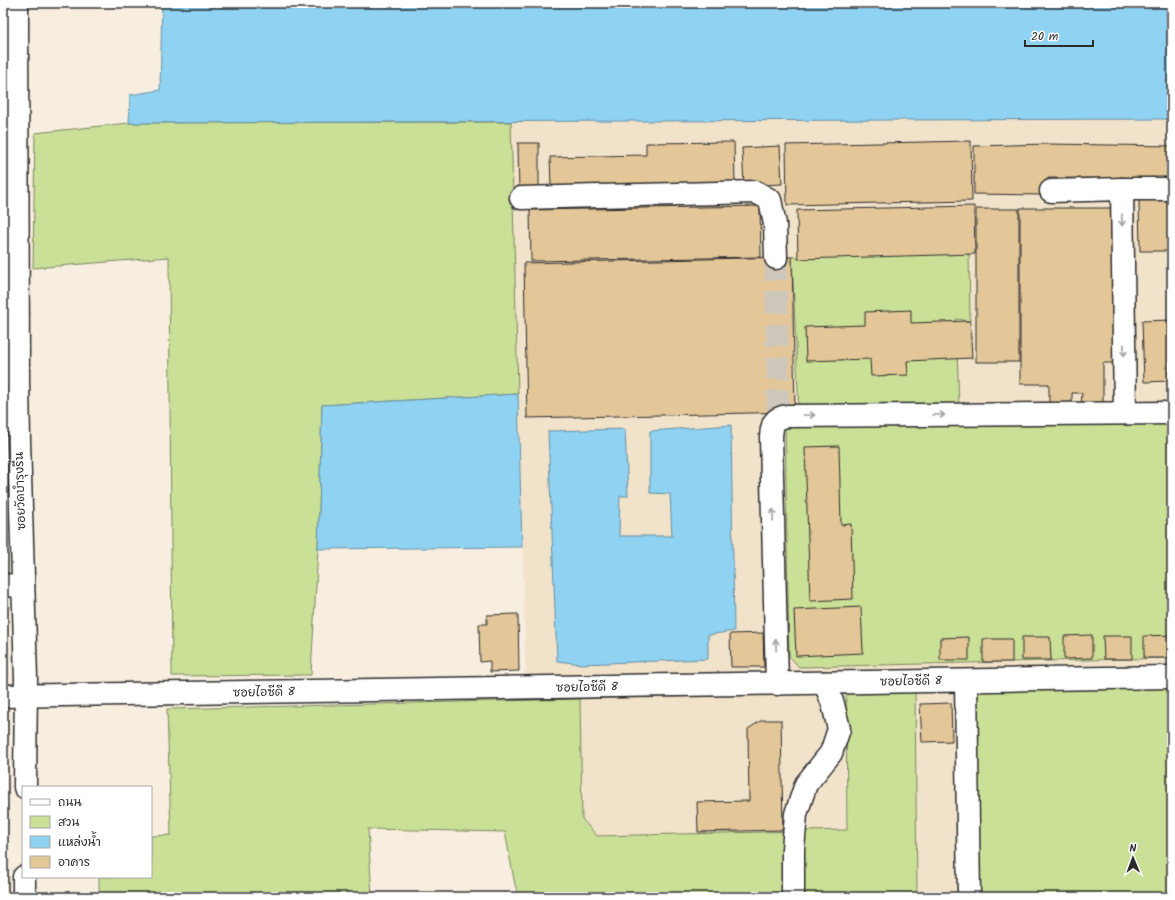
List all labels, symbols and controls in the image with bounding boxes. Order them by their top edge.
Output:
scale bar [1025,22,1093,48]
text: 20 m [1031,27,1059,46]
one-way arrow [1118,213,1126,226]
one-way arrow [1120,343,1128,356]
one-way arrow [932,411,945,418]
one-way arrow [802,412,815,419]
street label: ซอยวัดบำรุงรื่น [8,451,31,530]
one-way arrow [769,509,777,522]
one-way arrow [772,639,780,652]
street label: ซอยไอซีดี 8 [880,671,943,692]
street label: ซอยไอซีดี 8 [556,677,619,698]
street label: ซอยไอซีดี 8 [233,682,296,703]
legend [22,786,152,878]
text: ถนน [58,793,82,812]
text: สวน [58,813,79,832]
text: แหล่งน้ำ [58,831,101,852]
north arrow [1113,838,1153,878]
text: N [1129,840,1137,858]
text: อาคาร [58,853,90,872]

